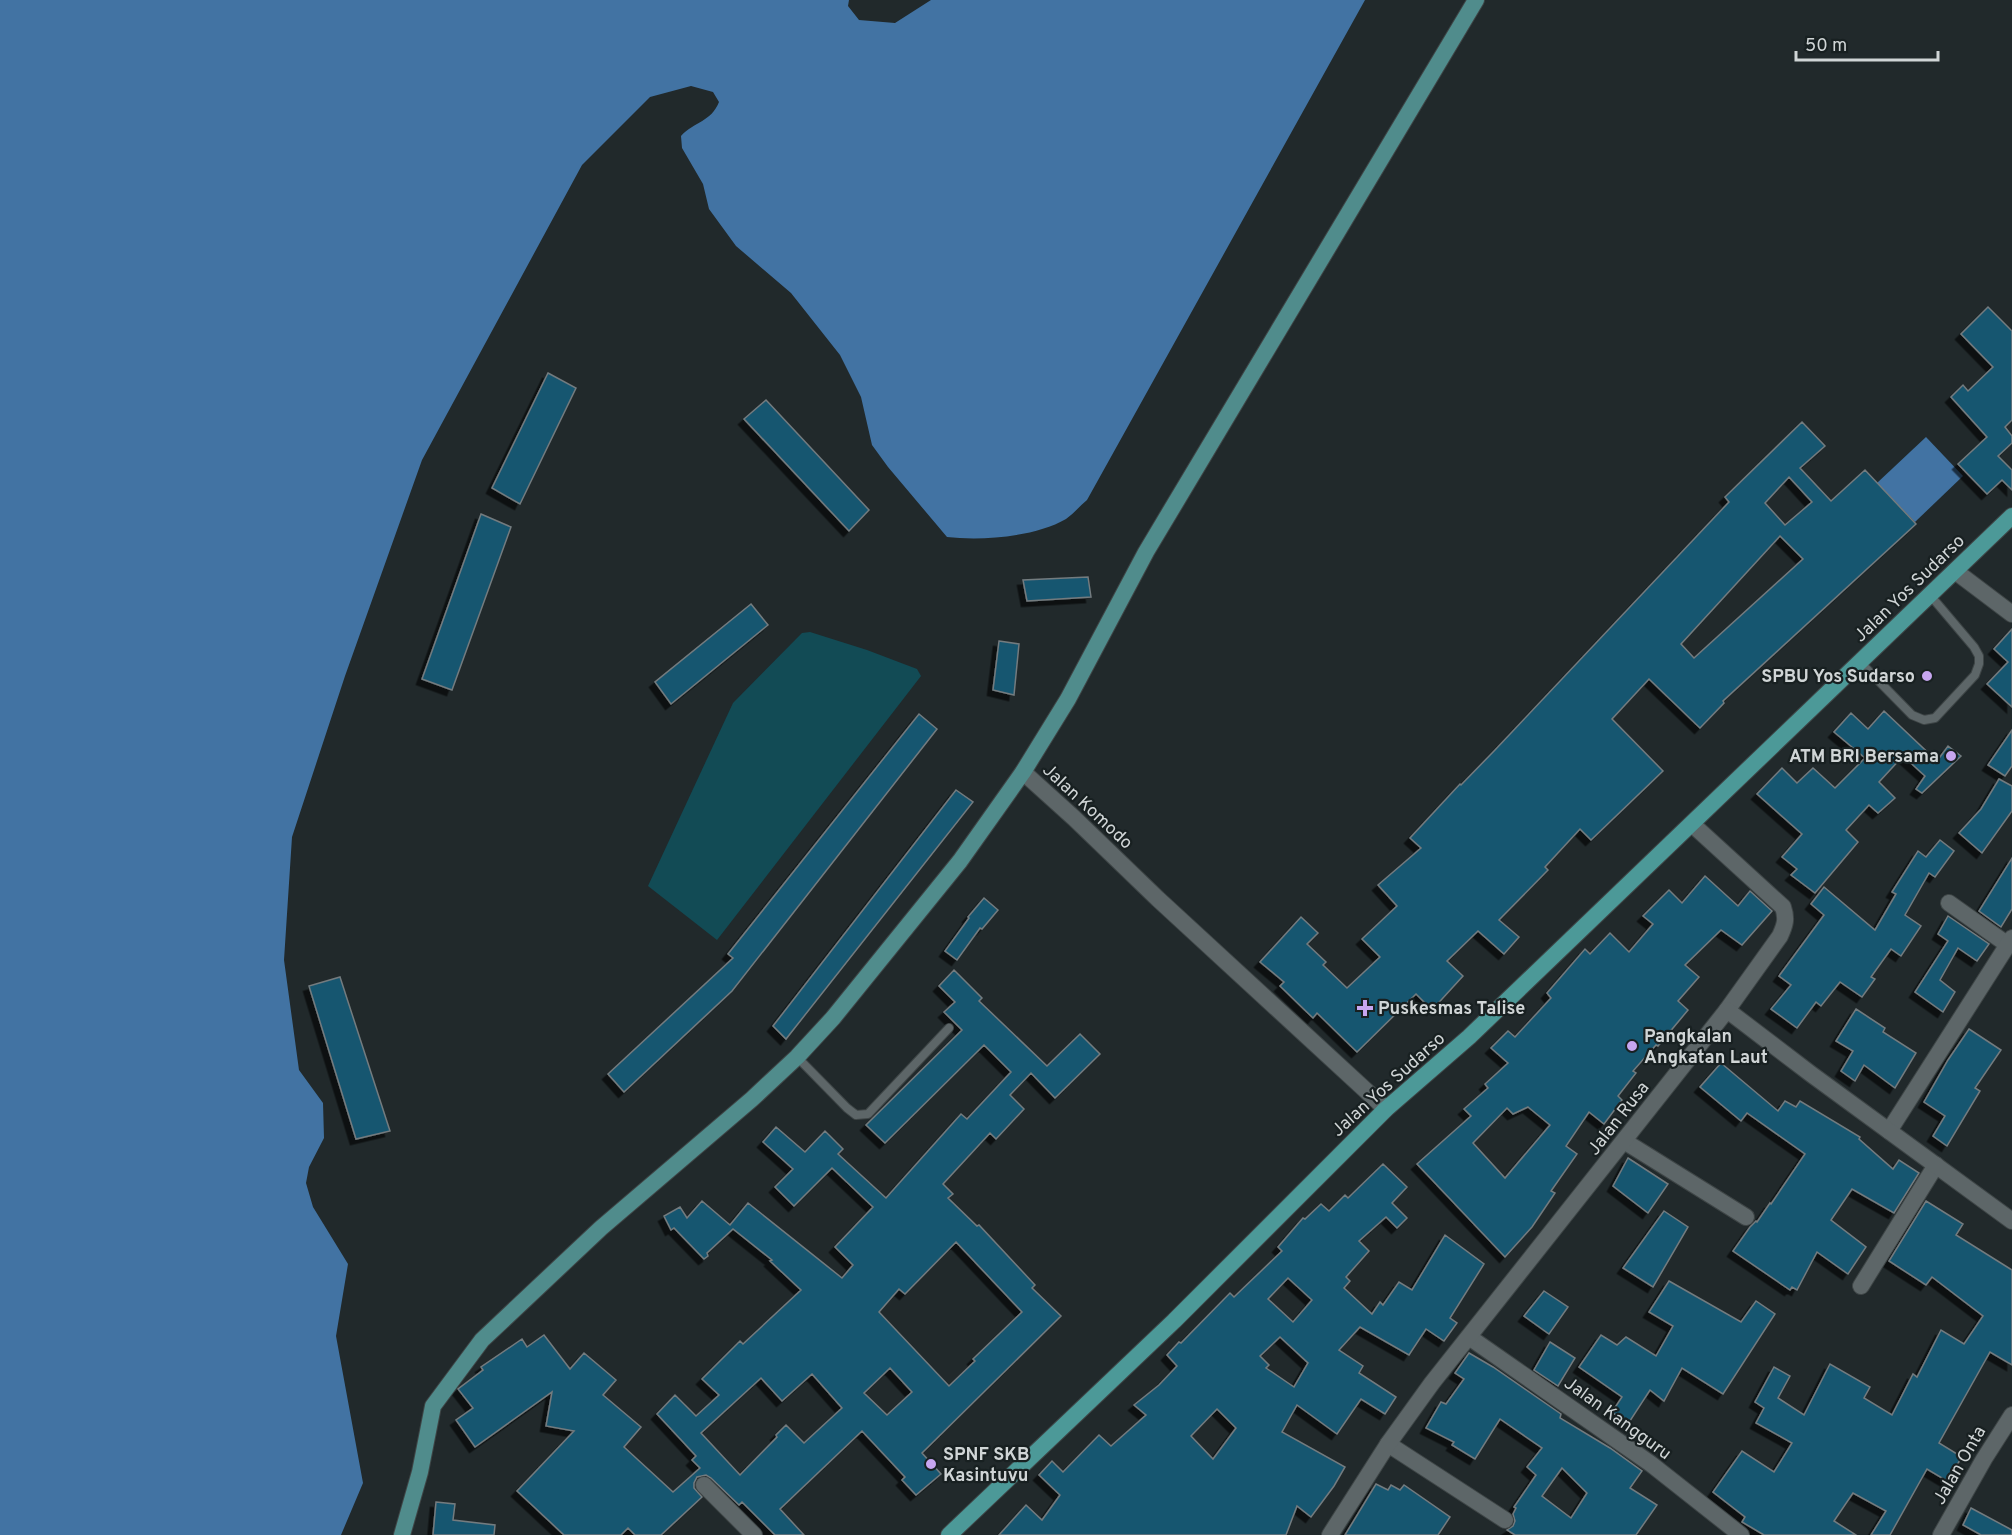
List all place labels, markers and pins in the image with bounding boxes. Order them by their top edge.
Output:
place label: SPBU Yos Sudarso [1761,666,1915,689]
marker: SPBU Yos Sudarso [1920,669,1934,683]
place label: ATM BRI Bersama [1789,746,1939,769]
marker: ATM BRI Bersama [1944,749,1958,763]
place label: Puskesmas Talise [1378,998,1525,1021]
marker: Puskesmas Talise [1356,999,1374,1017]
place label: Pangkalan Angkatan Laut [1644,1026,1768,1070]
marker: Pangkalan Angkatan Laut [1625,1039,1639,1053]
place label: SPNF SKB Kasintuvu [943,1444,1030,1488]
marker: SPNF SKB Kasintuvu [924,1457,938,1471]

